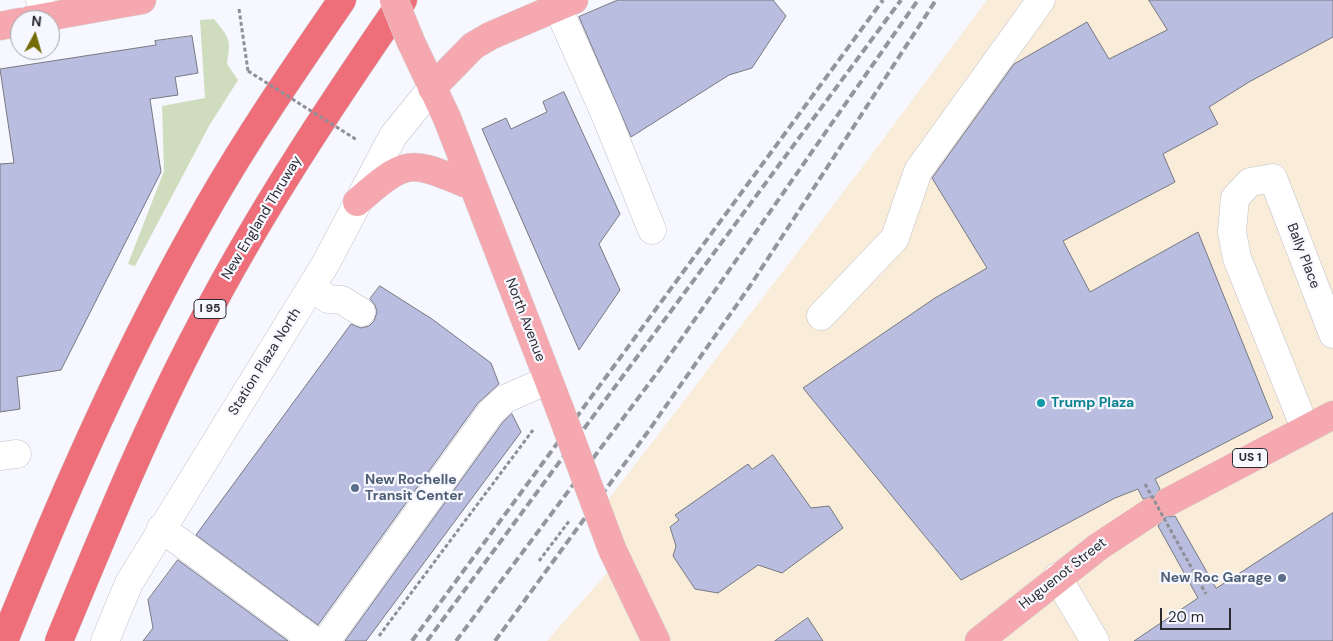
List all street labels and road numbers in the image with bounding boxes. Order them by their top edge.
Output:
street label: New England Thruway [218,153,306,283]
street label: Bally Place [1283,221,1323,291]
street label: North Avenue [501,276,549,364]
road number: I 95 [194,300,226,318]
street label: Station Plaza North [225,305,305,419]
road number: US 1 [1232,448,1268,468]
street label: Huguenot Street [1016,535,1110,613]

